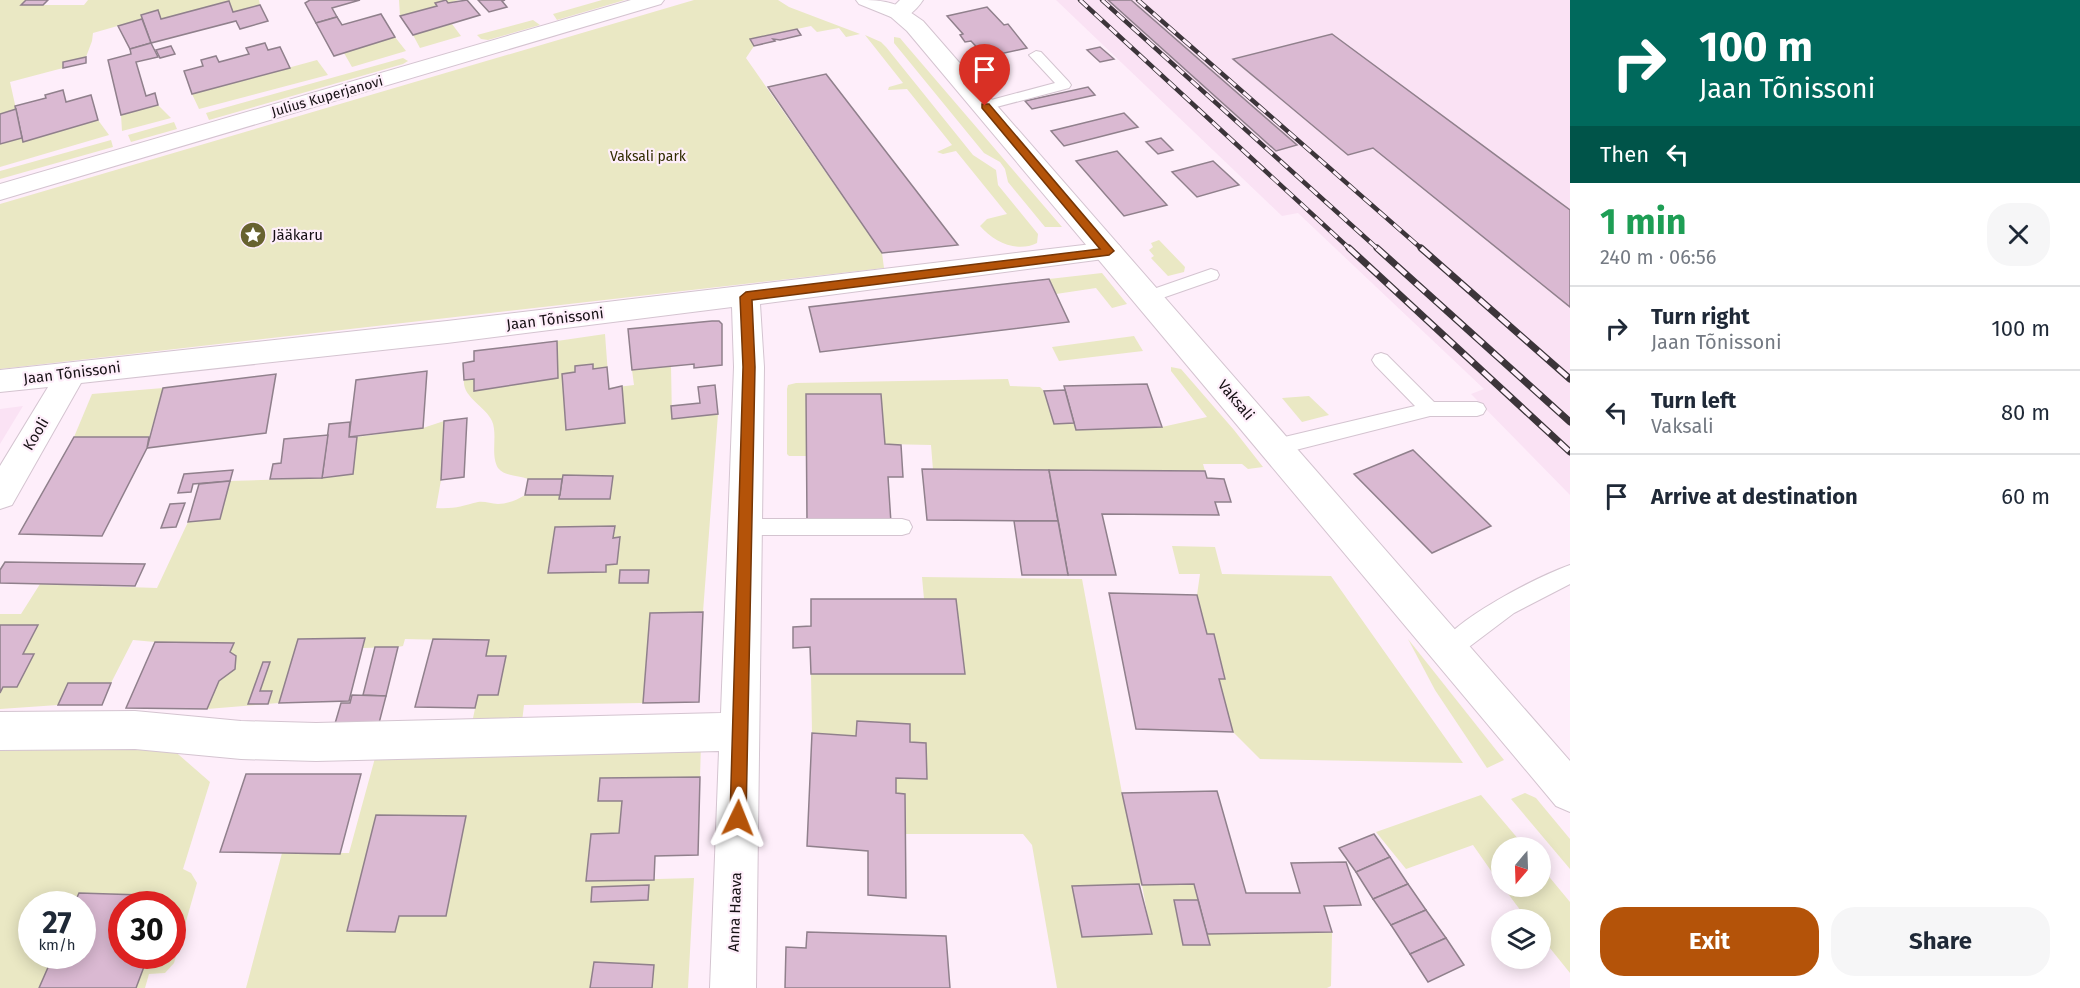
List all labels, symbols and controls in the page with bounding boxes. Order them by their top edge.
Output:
text: 100 m [1699,22,1813,72]
icon: right [1600,24,1678,102]
pin [959,44,1010,106]
icon: arrive [968,53,1001,86]
street label: Julius Kuperjanovi [269,72,385,121]
text: Jaan Tõnissoni [1699,73,1875,105]
icon: left [1661,138,1694,171]
text: Then [1600,141,1649,168]
park label: Vaksali park [610,148,687,165]
text: 1 min [1600,200,1687,244]
button: close [1987,203,2050,266]
place icon: Jääkaru [238,220,268,250]
place label: Jääkaru [272,226,323,244]
text: 240 m · 06:56 [1600,245,1716,269]
text: Turn right [1651,303,1750,330]
street label: Jaan Tõnissoni [505,304,605,334]
icon: right [1600,312,1633,345]
text: 100 m [1991,315,2050,342]
text: Jaan Tõnissoni [1651,330,1782,354]
street label: Jaan Tõnissoni [22,358,122,388]
street label: Vaksali [1214,376,1258,424]
text: Turn left [1651,387,1736,414]
icon: left [1600,396,1633,429]
text: 80 m [2001,399,2050,426]
street label: Kooli [19,414,53,454]
text: Vaksali [1651,414,1714,438]
icon: arrive [1600,480,1633,513]
text: Arrive at destination [1651,483,1858,510]
text: 60 m [2001,483,2050,510]
position arrow [706,786,770,850]
north arrow [1491,837,1551,897]
map controls [1491,837,1551,969]
street label: Anna Haava [725,872,745,952]
speed limit sign: 30 [108,891,186,969]
text: 27 [42,905,72,941]
button: Exit [1600,907,1819,976]
button: Share [1831,907,2050,976]
button: layers [1491,909,1551,969]
text: km/h [38,936,76,954]

